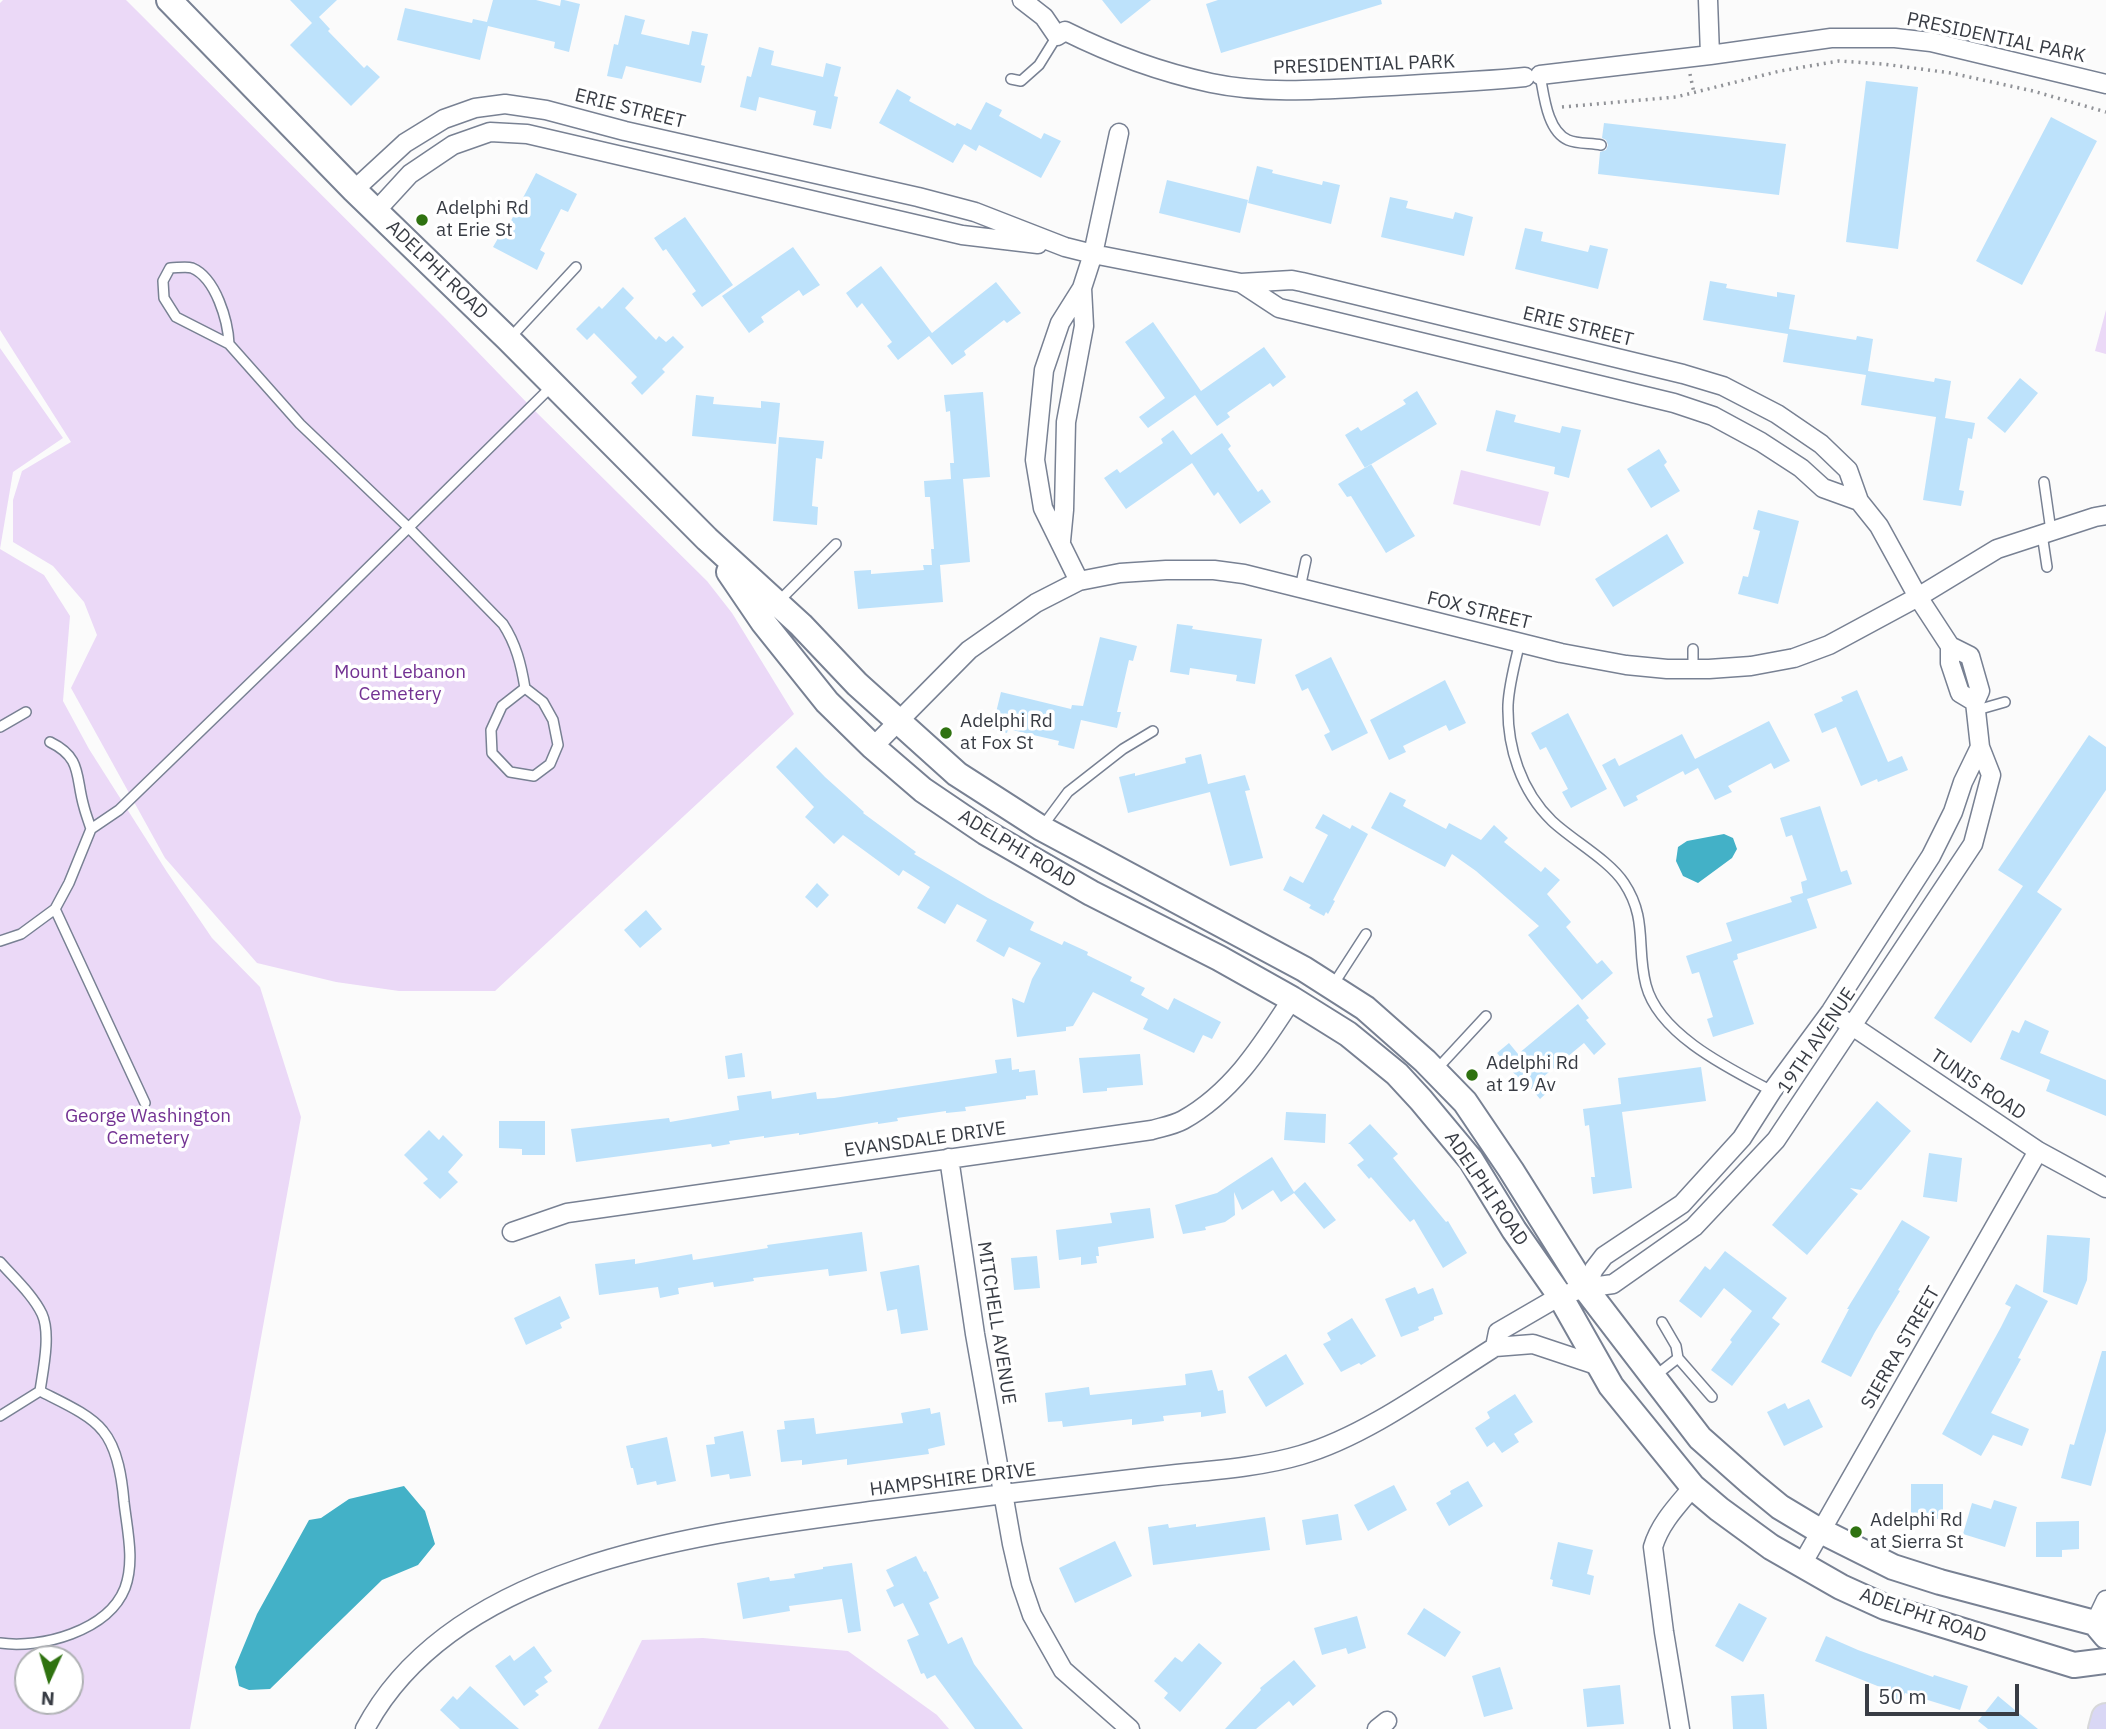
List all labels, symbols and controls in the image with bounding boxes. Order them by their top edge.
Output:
street label: PRESIDENTIAL PARK [1905,8,2087,68]
street label: PRESIDENTIAL PARK [1273,50,1455,80]
street label: ERIE STREET [572,84,688,134]
place label: Adelphi Rd at Erie St [436,198,529,242]
marker: Adelphi Rd at Erie St [414,212,430,228]
street label: ADELPHI ROAD [381,216,493,324]
street label: ERIE STREET [1520,302,1636,352]
street label: FOX STREET [1425,587,1533,635]
park label: Mount Lebanon Cemetery [334,662,466,706]
place label: Adelphi Rd at Fox St [960,711,1053,755]
marker: Adelphi Rd at Fox St [938,725,954,741]
street label: ADELPHI ROAD [954,805,1080,893]
street label: 19TH AVENUE [1773,984,1861,1098]
street label: TUNIS ROAD [1926,1045,2030,1125]
place label: Adelphi Rd at 19 Av [1486,1053,1579,1097]
marker: Adelphi Rd at 19 Av [1464,1067,1480,1083]
park label: George Washington Cemetery [65,1106,231,1150]
street label: EVANSDALE DRIVE [843,1117,1007,1163]
street label: ADELPHI ROAD [1439,1128,1533,1250]
street label: MITCHELL AVENUE [972,1240,1020,1406]
street label: SIERRA STREET [1857,1283,1945,1413]
street label: HAMPSHIRE DRIVE [868,1458,1038,1502]
place label: Adelphi Rd at Sierra St [1870,1510,1964,1554]
marker: Adelphi Rd at Sierra St [1848,1524,1864,1540]
street label: ADELPHI ROAD [1857,1584,1989,1648]
north arrow [14,1645,84,1715]
scale bar [1868,1670,2022,1714]
text: 50 m [1878,1682,1927,1710]
text: N [40,1687,55,1711]

